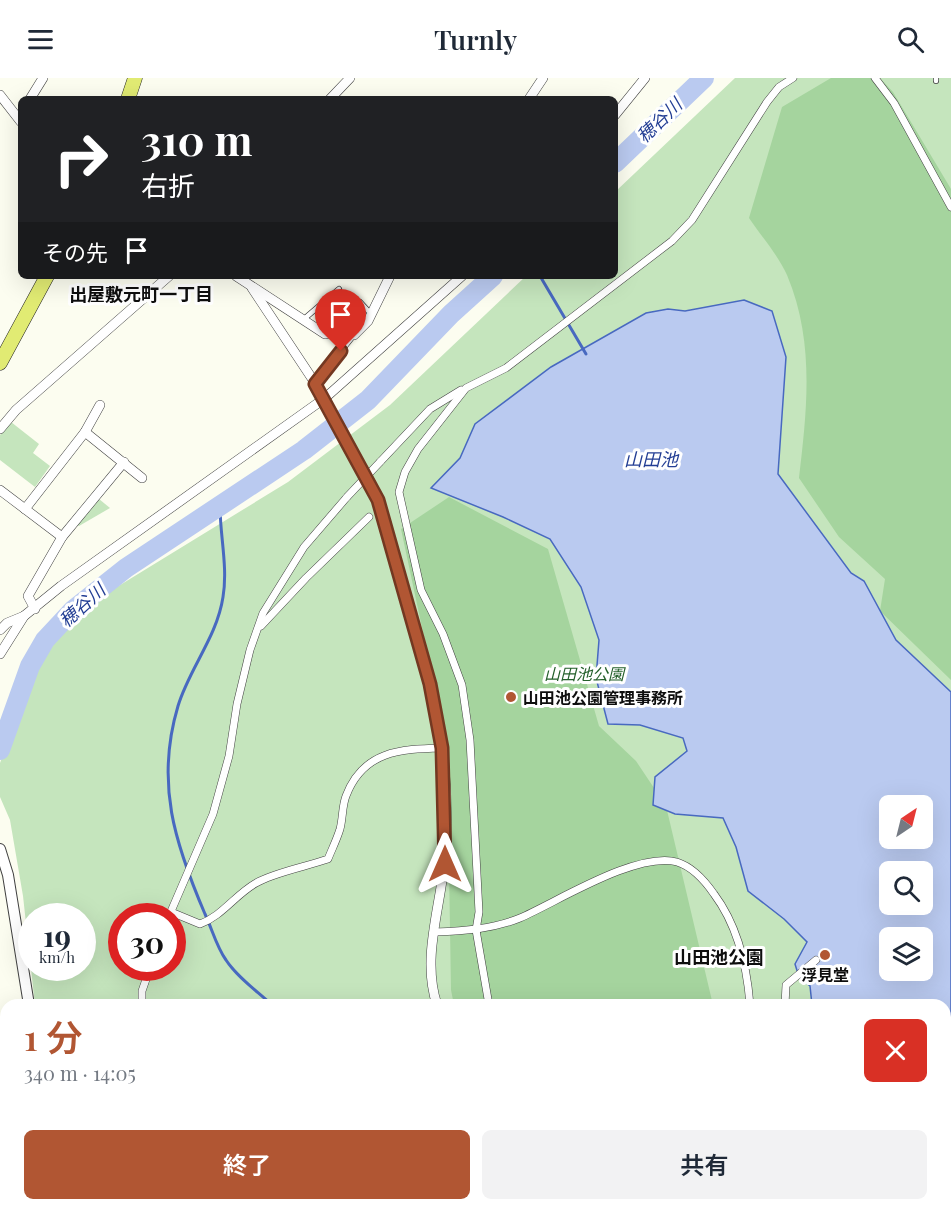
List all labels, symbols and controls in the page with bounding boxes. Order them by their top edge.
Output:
text: Turnly [434,21,517,57]
icon: menu [24,23,57,56]
icon: search [894,23,927,56]
water label: 穂谷川 [631,91,688,147]
text: 310 m [141,111,252,167]
icon: right [42,120,120,198]
text: 右折 [141,167,195,203]
icon: arrive [120,234,153,267]
text: その先 [42,237,108,267]
district label: 出屋敷元町一丁目 [69,282,213,306]
pin [315,289,366,351]
icon: arrive [324,298,357,331]
water label: 山田池 [624,447,680,471]
water label: 穂谷川 [54,577,112,632]
park label: 山田池公園 [544,663,626,684]
place label: 山田池公園管理事務所 [523,687,683,708]
marker: 山田池公園管理事務所 [504,690,518,704]
north arrow [879,795,933,849]
map controls [879,795,933,981]
position arrow [413,832,477,896]
button: search [879,861,933,915]
speed limit sign: 30 [108,903,186,981]
text: 19 [43,915,71,955]
button: layers [879,927,933,981]
district label: 山田池公園 [674,945,764,969]
text: km/h [39,947,75,967]
marker: 浮見堂 [818,948,832,962]
place label: 浮見堂 [801,964,849,985]
text: 1 分 [24,1012,82,1060]
button: close [864,1019,927,1082]
text: 340 m · 14:05 [24,1059,136,1086]
button: 終了 [24,1130,470,1199]
button: 共有 [482,1130,927,1199]

